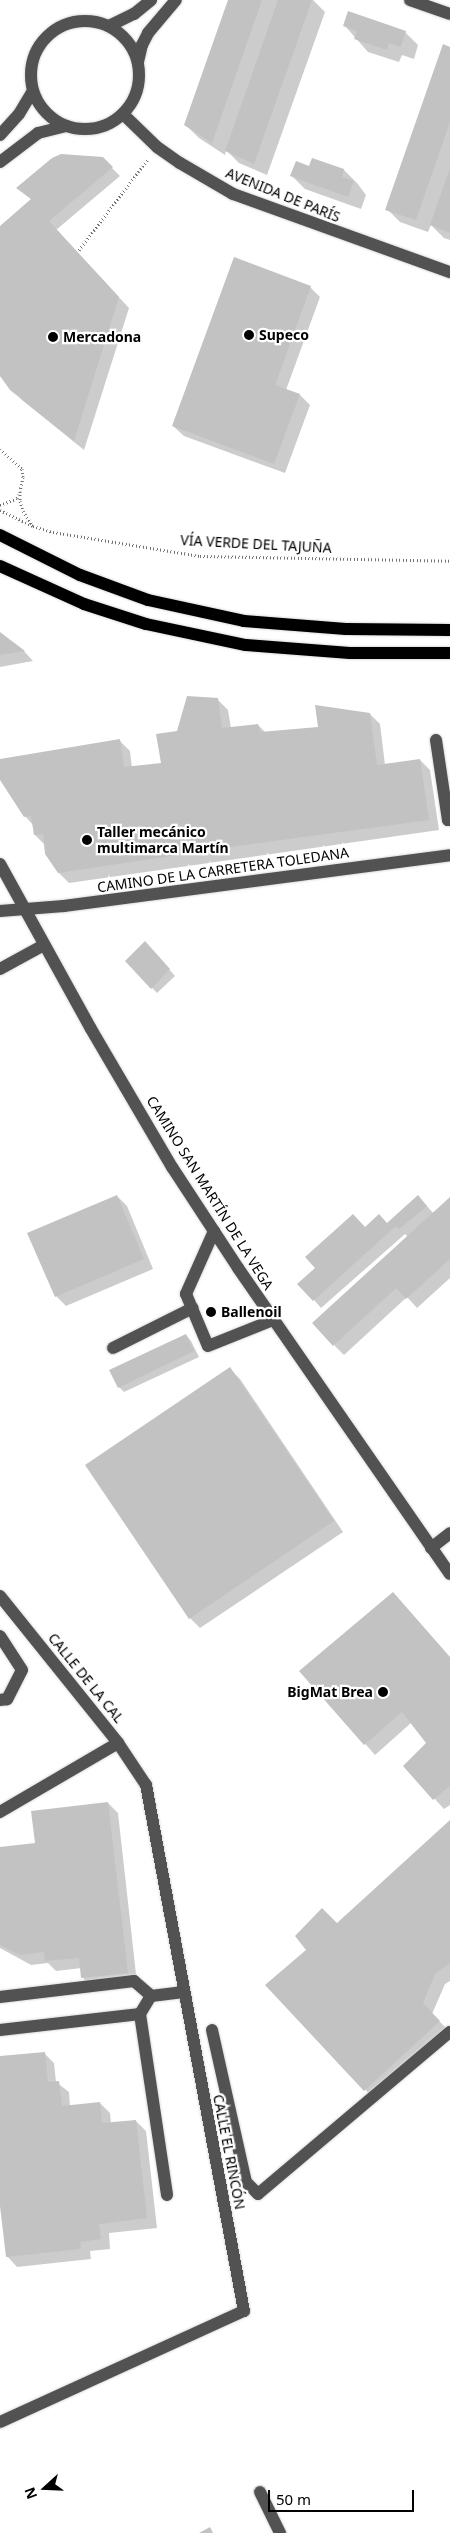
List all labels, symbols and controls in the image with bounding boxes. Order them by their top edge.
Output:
street label: AVENIDA DE PARÍS [223,164,343,226]
place label: Supeco [259,327,309,343]
place label: Mercadona [63,329,141,345]
marker: Supeco [243,329,255,341]
marker: Mercadona [47,331,59,343]
street label: VÍA VERDE DEL TAJUÑA [180,532,332,556]
place label: Taller mecánico multimarca Martín [97,824,229,856]
marker: Taller mecánico multimarca Martín [81,834,93,846]
street label: CAMINO DE LA CARRETERA TOLEDANA [96,844,350,896]
street label: CAMINO SAN MARTÍN DE LA VEGA [143,1093,277,1293]
place label: Ballenoil [221,1304,282,1320]
marker: Ballenoil [205,1306,217,1318]
street label: CALLE DE LA CAL [45,1630,127,1726]
place label: BigMat Brea [287,1684,373,1700]
marker: BigMat Brea [377,1686,389,1698]
street label: CALLE EL RINCÓN [210,2093,248,2211]
north arrow [20,2463,70,2513]
scale bar [270,2480,416,2512]
text: N [20,2485,41,2502]
text: 50 m [276,2489,311,2509]

